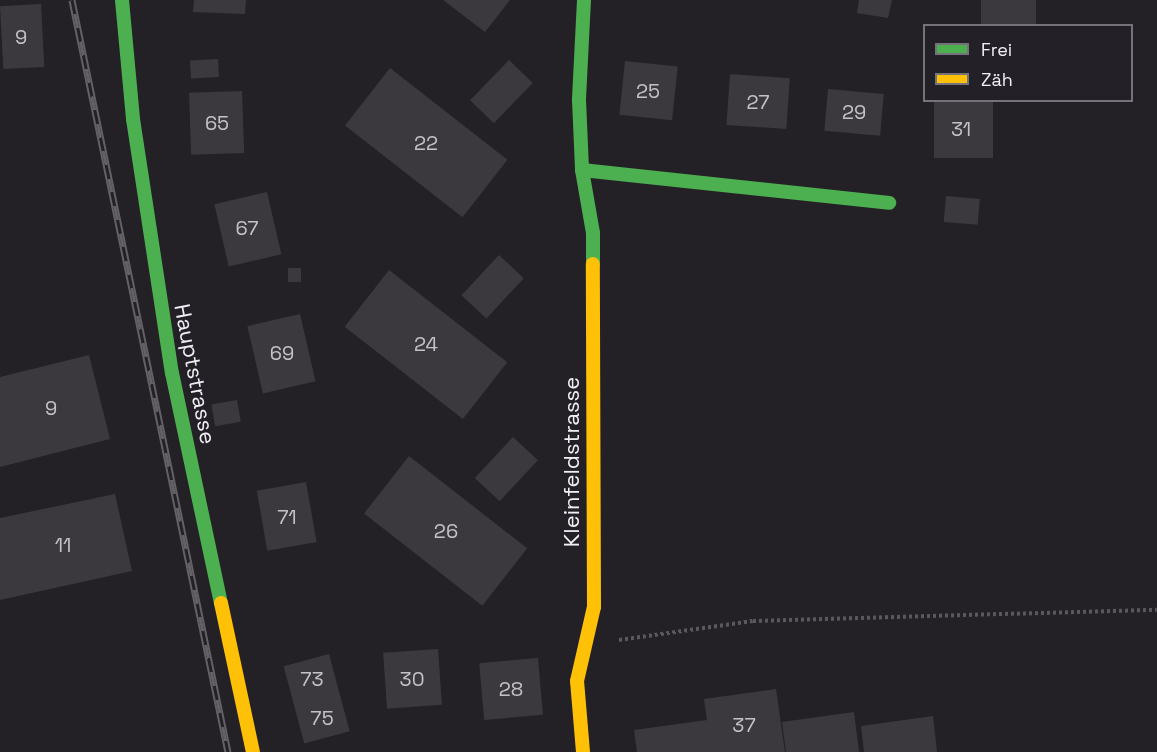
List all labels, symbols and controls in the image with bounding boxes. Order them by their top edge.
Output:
legend [923,24,1133,102]
house number: 9 [15,25,27,49]
text: Frei [981,38,1012,61]
text: Zäh [981,68,1013,91]
house number: 25 [636,79,660,103]
house number: 27 [746,90,770,114]
house number: 29 [842,100,866,124]
house number: 65 [205,111,229,135]
house number: 31 [951,117,971,141]
house number: 22 [414,131,438,155]
house number: 67 [235,216,259,240]
street label: Hauptstrasse [168,302,222,446]
house number: 24 [414,332,438,356]
house number: 69 [270,341,294,365]
street label: Kleinfeldstrasse [559,377,585,547]
house number: 9 [45,396,57,420]
house number: 71 [277,505,297,529]
house number: 26 [434,519,458,543]
house number: 11 [55,533,71,557]
house number: 73 [300,667,324,691]
house number: 30 [400,667,424,691]
house number: 28 [499,677,523,701]
house number: 75 [310,706,334,730]
house number: 37 [732,713,756,737]

